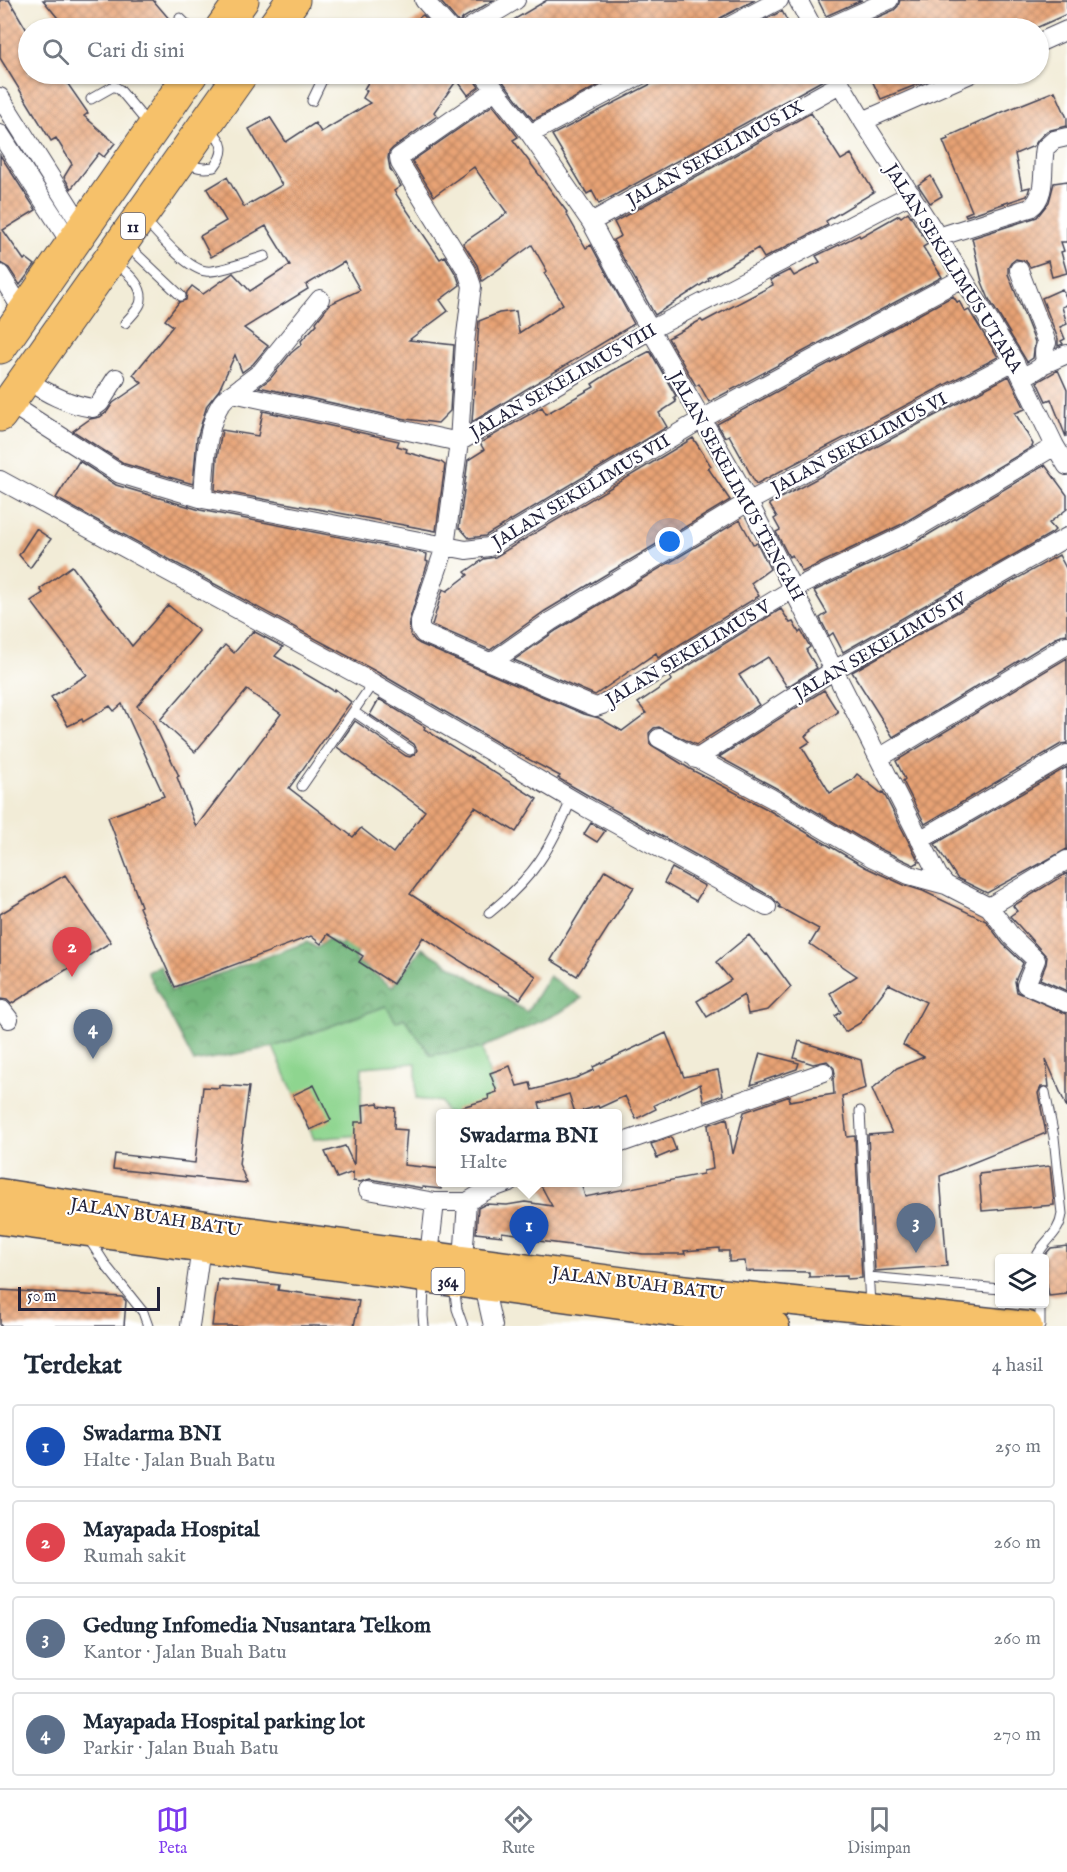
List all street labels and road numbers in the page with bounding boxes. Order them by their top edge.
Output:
street label: JALAN SEKELIMUS IX [622,96,809,214]
street label: JALAN SEKELIMUS UTARA [878,158,1027,378]
road number: 11 [121,213,145,239]
street label: JALAN SEKELIMUS VIII [465,319,661,446]
street label: JALAN SEKELIMUS TENGAH [662,366,809,606]
street label: JALAN SEKELIMUS VI [766,388,952,501]
street label: JALAN SEKELIMUS VII [487,430,675,556]
street label: JALAN SEKELIMUS IV [788,588,972,707]
street label: JALAN SEKELIMUS V [600,595,776,714]
street label: JALAN BUAH BATU [66,1193,244,1244]
street label: JALAN BUAH BATU [548,1262,726,1307]
road number: 364 [432,1268,464,1294]

